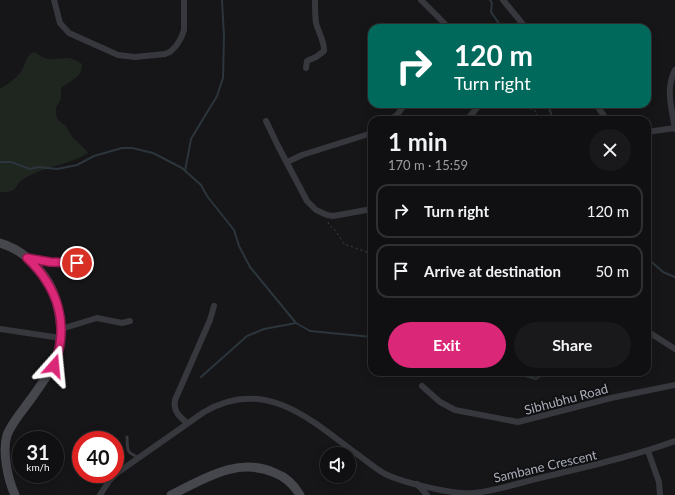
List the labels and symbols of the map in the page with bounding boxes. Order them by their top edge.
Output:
pin [60,246,94,280]
position arrow [33,345,75,387]
street label: Sibhubhu Road [522,380,610,418]
speed limit sign: 40 [72,431,124,483]
street label: Sambane Crescent [492,446,599,486]

